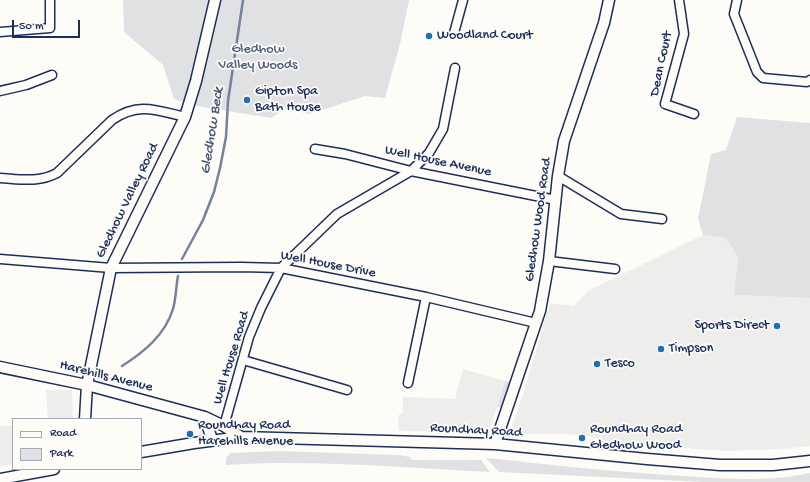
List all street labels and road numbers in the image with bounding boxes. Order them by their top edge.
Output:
street label: Dean Court [647,30,677,98]
street label: Gledhow Valley Road [93,141,163,261]
street label: Well House Avenue [383,143,493,181]
street label: Gledhow Wood Road [522,157,556,283]
street label: Well House Drive [279,248,377,282]
street label: Well House Road [210,309,254,407]
street label: Harehills Avenue [58,357,154,397]
street label: Roundhay Road [430,420,522,442]

